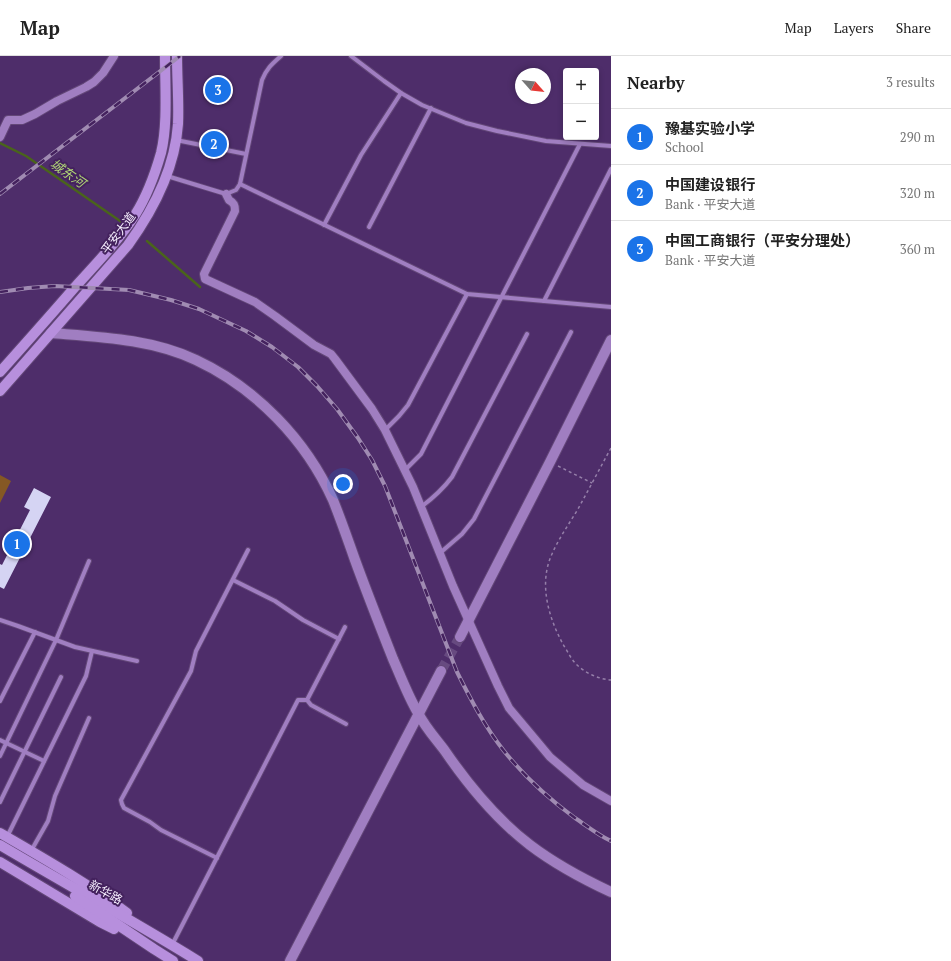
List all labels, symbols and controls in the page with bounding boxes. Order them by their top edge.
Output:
text: Map [20,15,60,40]
text: Map [785,18,812,37]
text: Layers [834,18,874,37]
text: Share [896,18,931,37]
north arrow [515,68,551,104]
map controls [563,68,599,140]
button: + [563,68,599,104]
text: Nearby [627,71,685,94]
text: 3 results [886,73,935,91]
pin: 3 [205,75,231,105]
button: − [563,104,599,140]
text: 豫基实验小学 [665,118,755,138]
text: 1 [636,128,644,146]
text: 290 m [900,128,935,146]
pin: 2 [201,129,227,159]
text: School [665,138,704,156]
water label: 城东河 [47,154,92,193]
text: 中国建设银行 [665,174,755,194]
text: 2 [636,184,644,202]
text: 320 m [900,184,935,202]
text: Bank · 平安大道 [665,195,755,213]
street label: 平安大道 [98,209,138,257]
text: 中国工商银行（平安分理处） [665,230,860,250]
text: 3 [636,240,644,258]
text: 360 m [900,240,935,258]
text: Bank · 平安大道 [665,251,755,269]
your location [333,474,353,494]
pin: 1 [4,529,30,559]
street label: 新华路 [87,877,125,907]

